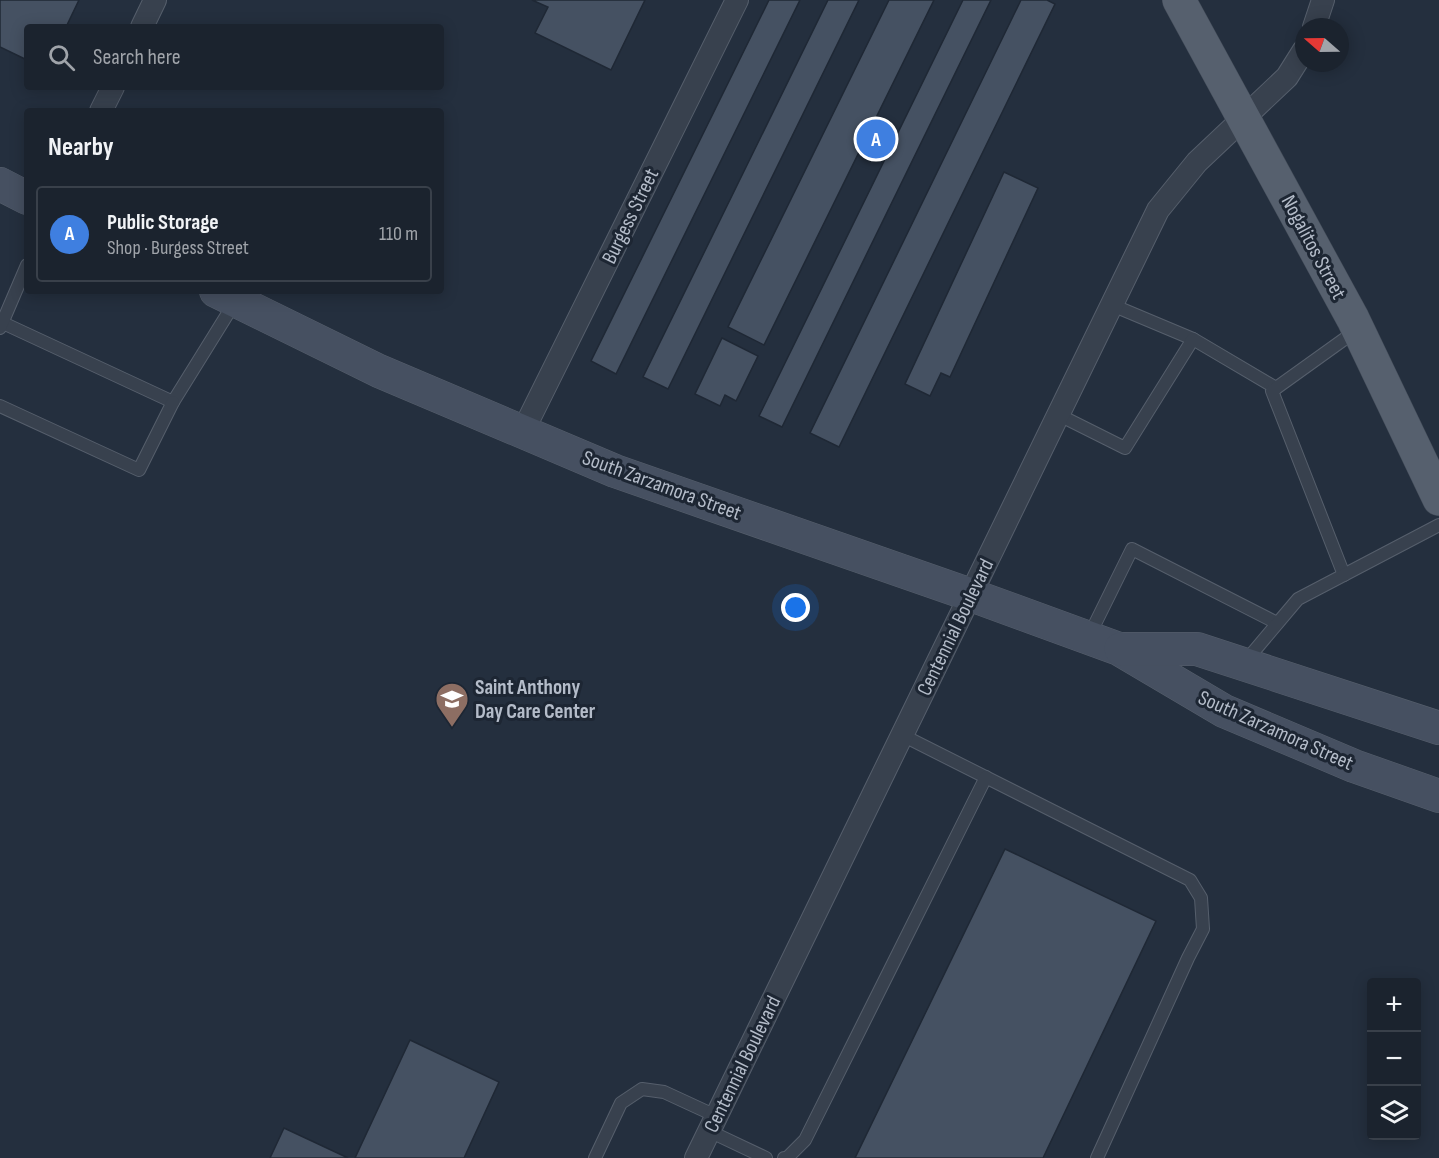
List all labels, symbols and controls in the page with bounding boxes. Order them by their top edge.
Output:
north arrow [1295,18,1349,72]
search box [24,24,444,90]
icon: search [45,41,78,74]
text: Search here [93,44,180,71]
pin: A [856,116,896,162]
text: Nearby [48,132,114,163]
street label: Burgess Street [597,165,664,268]
street label: Nogalitos Street [1276,191,1351,303]
text: Public Storage [107,209,219,236]
text: A [65,222,74,246]
text: 110 m [379,222,418,246]
text: Shop · Burgess Street [107,236,249,260]
street label: South Zarzamora Street [579,445,745,526]
street label: Centennial Boulevard [912,555,999,700]
your location [781,593,810,622]
place label: Saint Anthony Day Care Center [475,675,596,724]
school or university icon: Saint Anthony Day Care Center [434,681,470,728]
street label: South Zarzamora Street [1194,685,1357,776]
map controls [1367,978,1421,1140]
button: + [1367,978,1421,1032]
street label: Centennial Boulevard [699,992,786,1137]
button: − [1367,1032,1421,1086]
button: layers [1367,1086,1421,1140]

